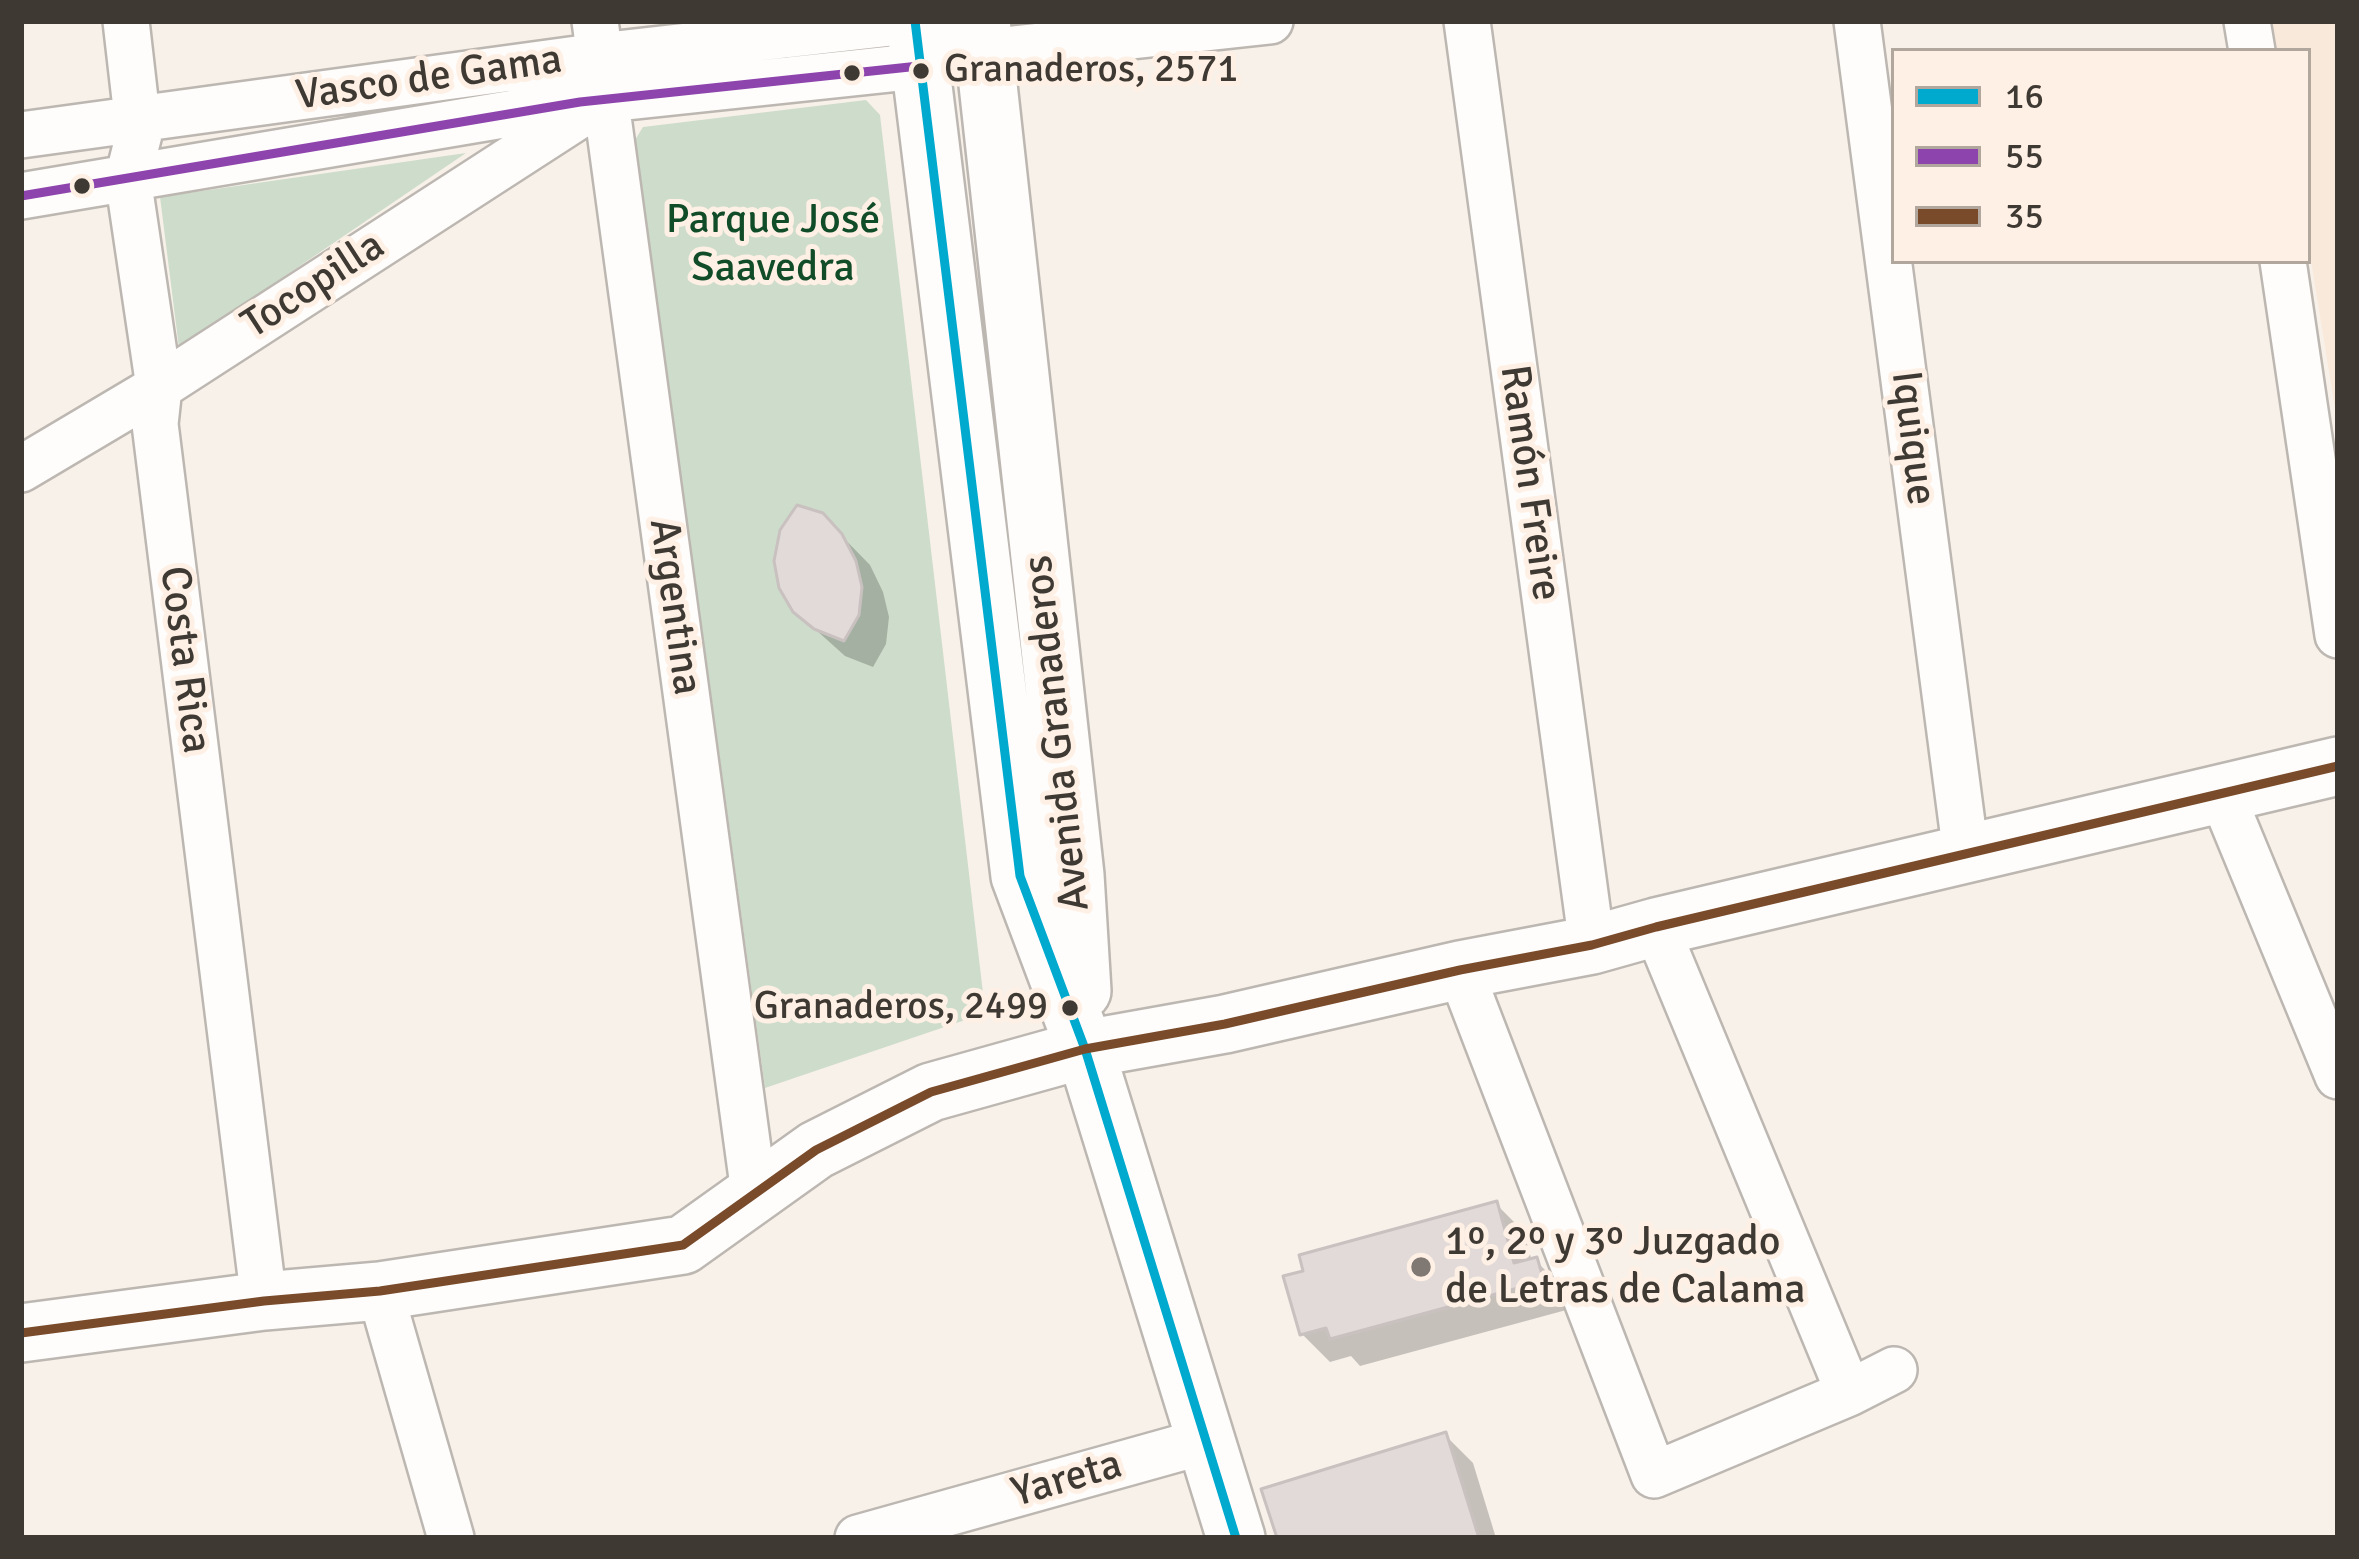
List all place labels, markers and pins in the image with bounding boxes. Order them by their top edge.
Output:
place label: Granaderos, 2571 [944,48,1238,94]
marker: Granaderos, 2571 [910,60,932,82]
unlabelled marker [841,62,863,84]
unlabelled marker [71,175,93,197]
place label: Granaderos, 2499 [754,985,1048,1031]
marker: Granaderos, 2499 [1059,997,1081,1019]
place label: 1º, 2º y 3º Juzgado de Letras de Calama [1445,1218,1805,1316]
marker: 1º, 2º y 3º Juzgado de Letras de Calama [1408,1254,1434,1280]

